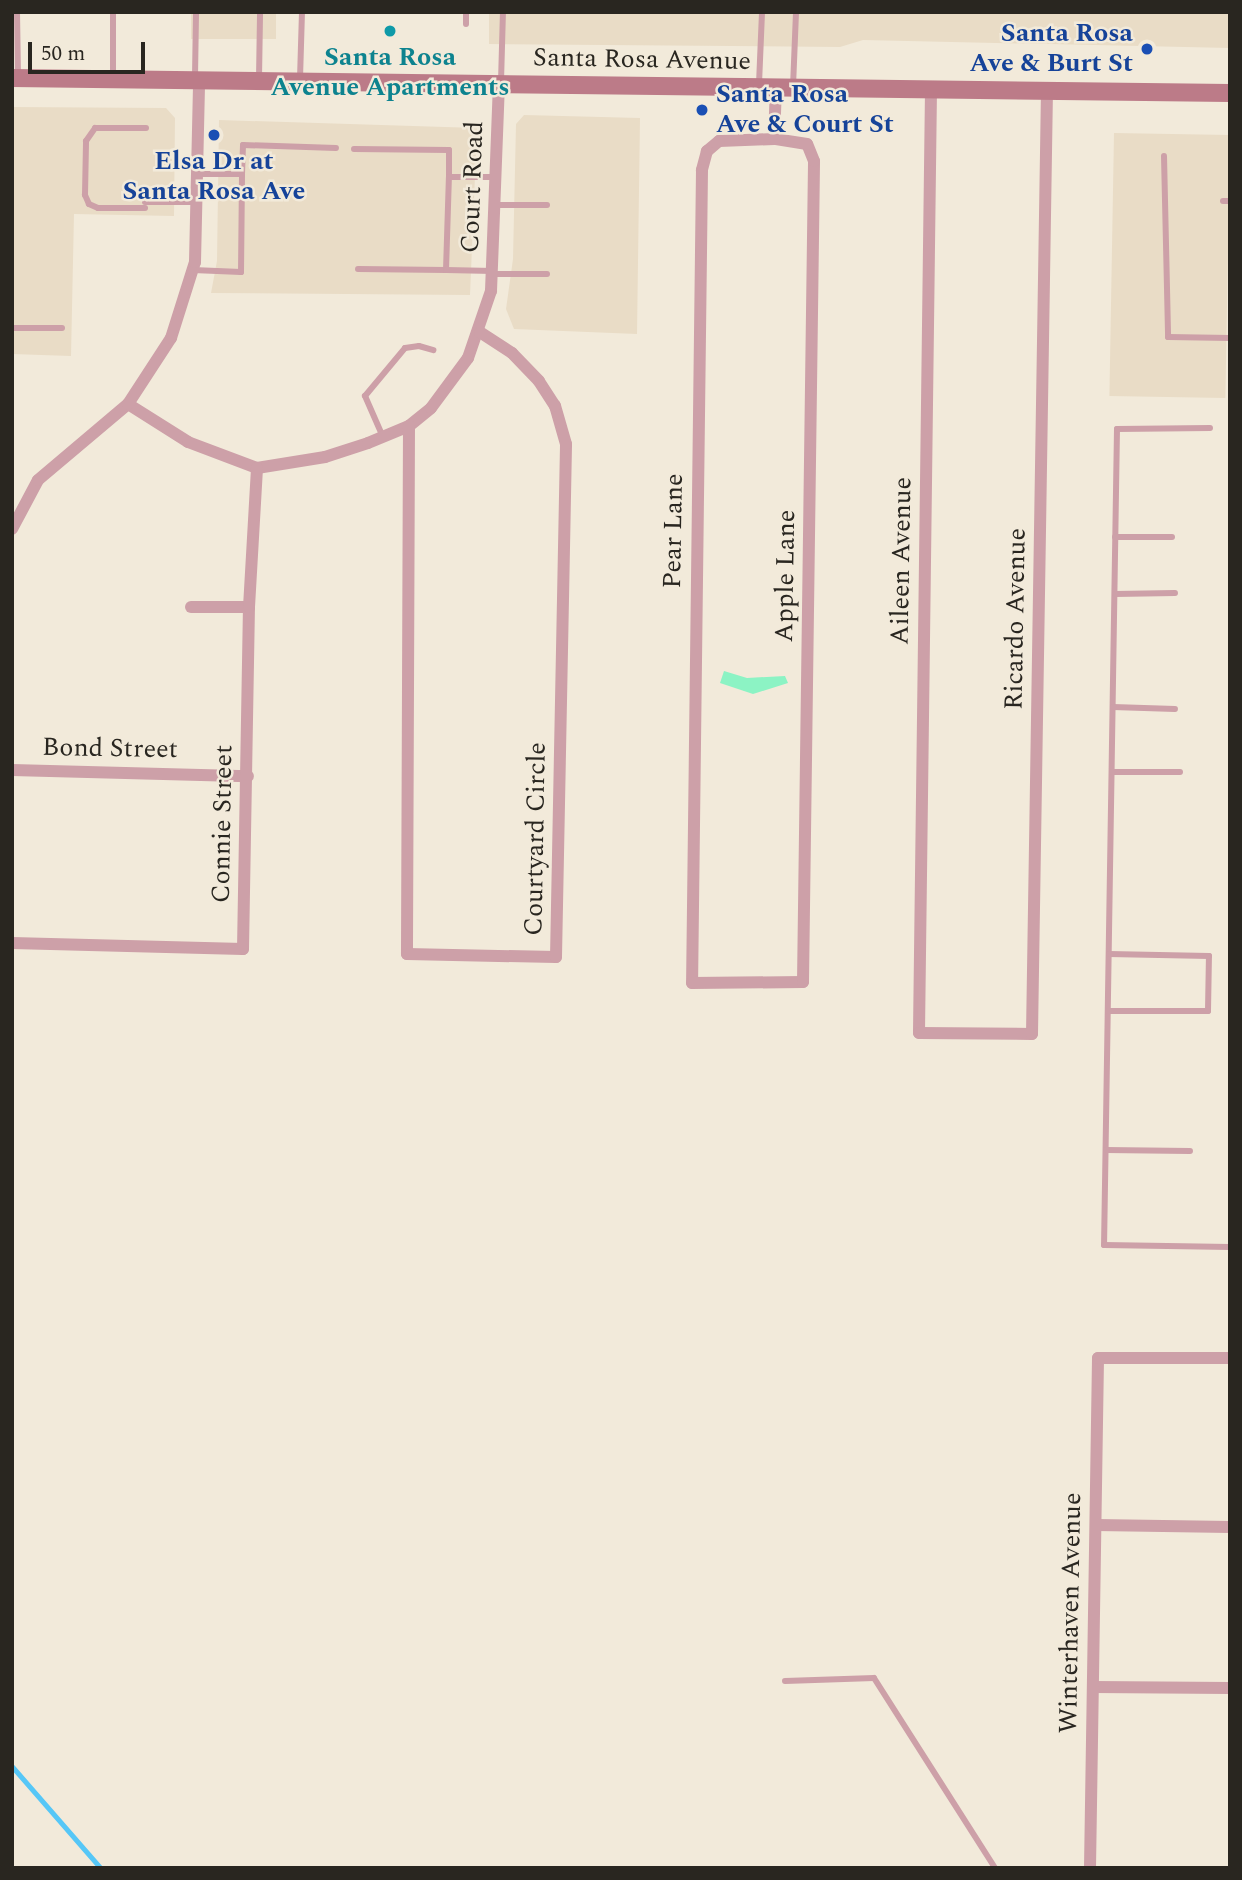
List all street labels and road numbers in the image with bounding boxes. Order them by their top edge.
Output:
street label: Santa Rosa Avenue [533,42,751,78]
street label: Court Road [455,120,491,254]
street label: Pear Lane [657,473,691,589]
street label: Aileen Avenue [885,477,919,645]
street label: Apple Lane [769,509,803,643]
street label: Ricardo Avenue [999,528,1033,710]
street label: Bond Street [42,732,178,766]
street label: Courtyard Circle [519,742,553,936]
street label: Connie Street [206,744,240,904]
street label: Winterhaven Avenue [1053,1492,1089,1734]

